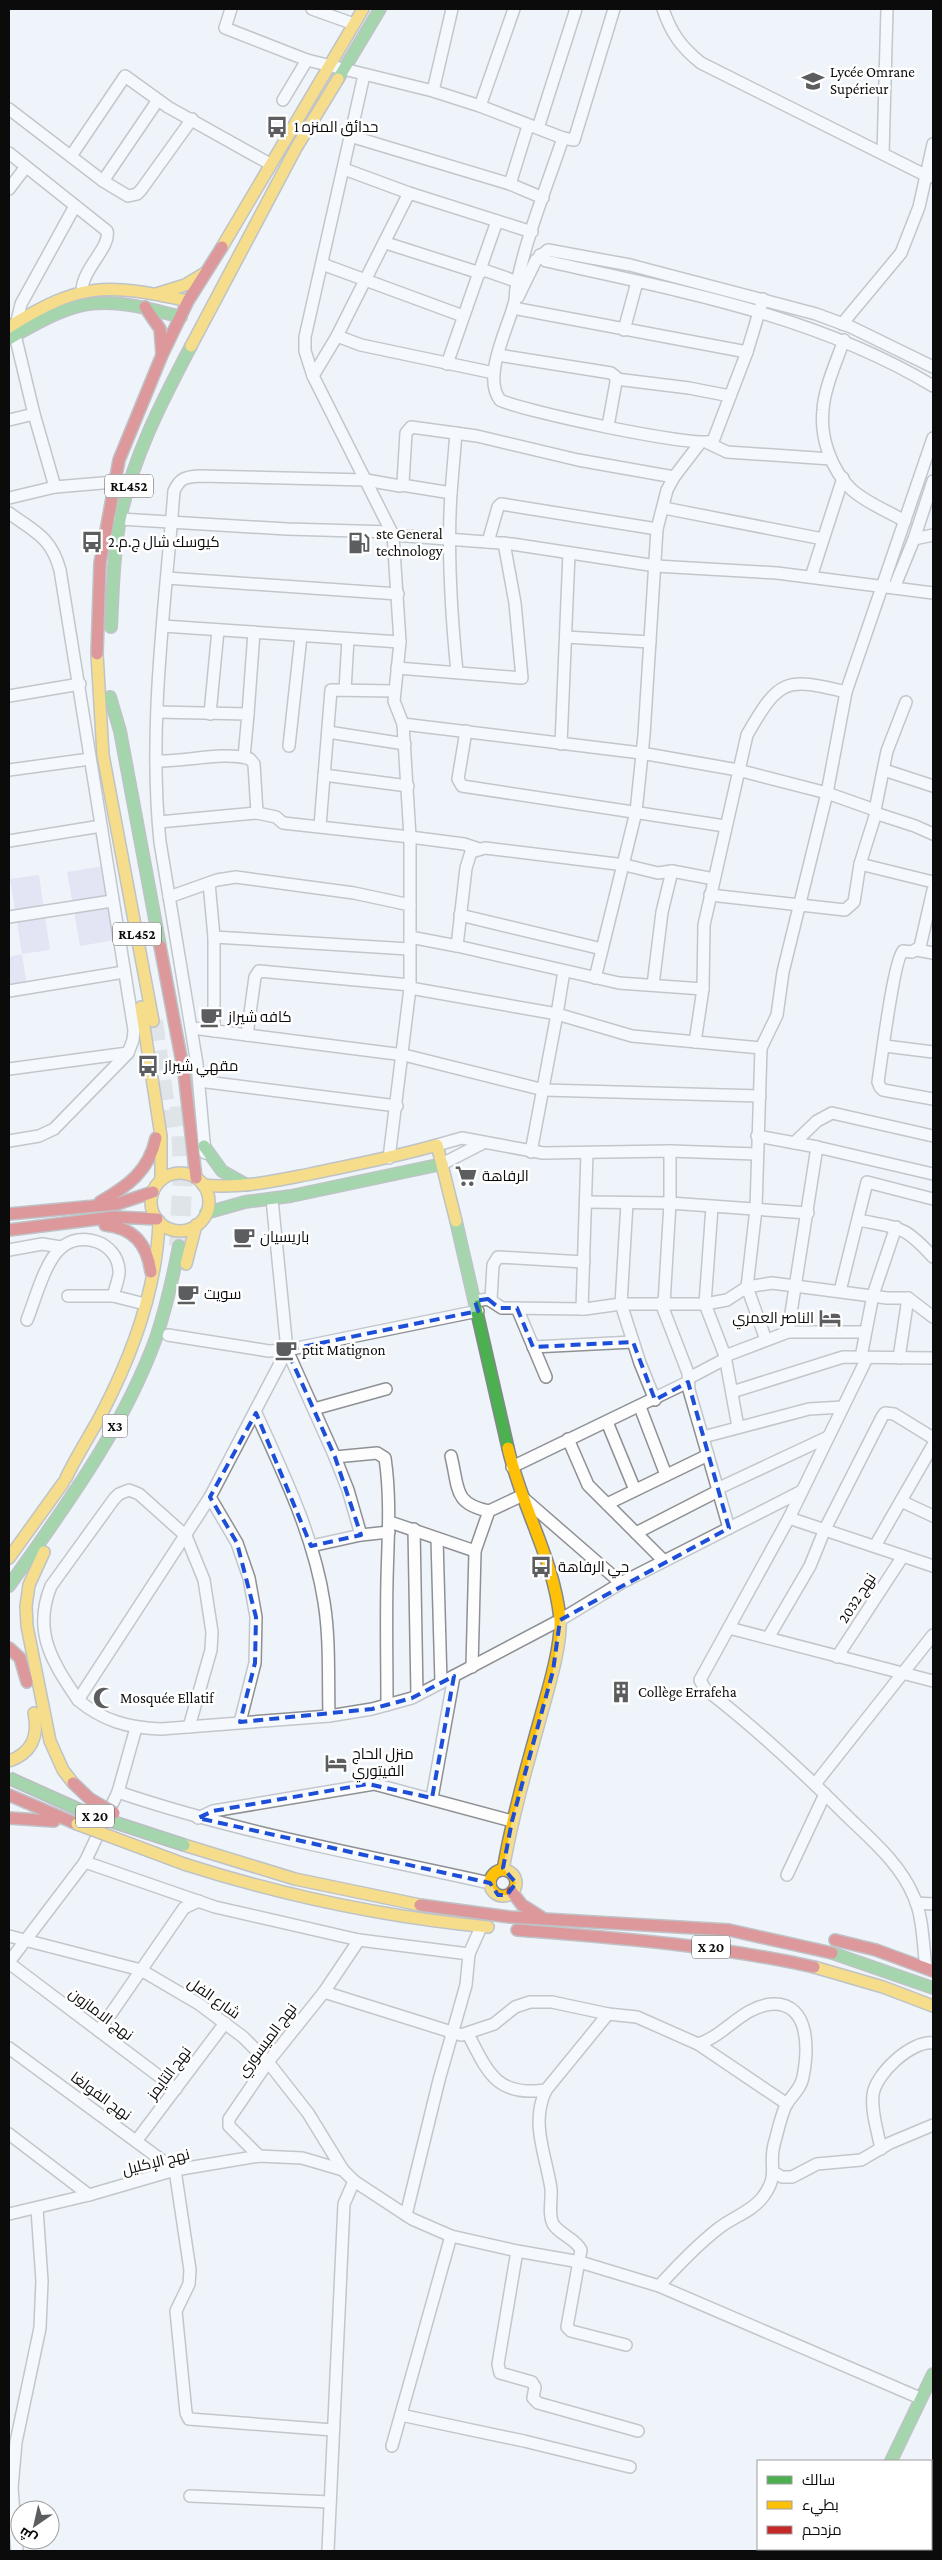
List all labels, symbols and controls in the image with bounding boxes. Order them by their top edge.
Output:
place label: Lycée Omrane Supérieur [830,64,915,98]
school or university icon: Lycée Omrane Supérieur [800,68,826,94]
bus stop icon: حدائق المنزه 1 [264,114,290,140]
place label: حدائق المنزه 1 [294,119,378,137]
road number: RL452 [105,474,153,498]
place label: ste General technology [376,526,443,560]
bus stop icon: كيوسك شال ج.م.2 [79,529,105,555]
fuel station icon: ste General technology [346,530,372,556]
place label: كيوسك شال ج.م.2 [108,534,220,553]
road number: RL452 [113,922,161,946]
cafe icon: کافه شيراز [198,1004,224,1030]
place label: کافه شيراز [227,1009,292,1026]
bus stop icon: مقهي شيراز [135,1053,161,1079]
place label: مقهي شيراز [163,1058,238,1078]
supermarket icon: الرفاهة [453,1163,479,1189]
place label: الرفاهة [482,1168,529,1185]
cafe icon: باريسيان [231,1224,257,1250]
place label: باريسيان [260,1229,309,1247]
cafe icon: سويت [175,1281,201,1307]
place label: سويت [204,1286,241,1303]
hotel icon: الناصر العمري [817,1305,843,1331]
place label: الناصر العمري [732,1310,814,1330]
cafe icon: ptit Matignon [273,1337,299,1363]
place label: ptit Matignon [302,1342,386,1359]
road number: X3 [102,1414,128,1438]
bus stop icon: حي الرفاهة [528,1554,554,1580]
place label: حي الرفاهة [558,1559,629,1579]
street label: نهج 2032 [835,1570,881,1627]
building icon: Collège Errafeha [608,1679,634,1705]
place label: Collège Errafeha [638,1684,737,1701]
mosque icon: Mosquée Ellatif [91,1685,117,1711]
place label: Mosquée Ellatif [120,1690,215,1707]
place label: منزل الحاج الفيتوري [352,1746,414,1783]
hotel icon: منزل الحاج الفيتوري [323,1750,349,1776]
road number: X 20 [76,1804,114,1828]
road number: X 20 [692,1935,730,1958]
street label: شارع الفل [183,1974,243,2024]
street label: نهج الامازون [64,1985,136,2046]
street label: نهج الميسوري [234,2000,303,2082]
street label: نهج التايمز [143,2044,196,2105]
street label: نهج الفولغا [66,2069,134,2126]
street label: نهج الإكليل [121,2146,192,2181]
legend [757,2460,932,2550]
text: سالك [802,2472,835,2488]
text: بطيء [802,2497,839,2517]
north arrow [10,2500,60,2550]
text: مزدحم [802,2522,842,2540]
text: ش [16,2523,40,2547]

